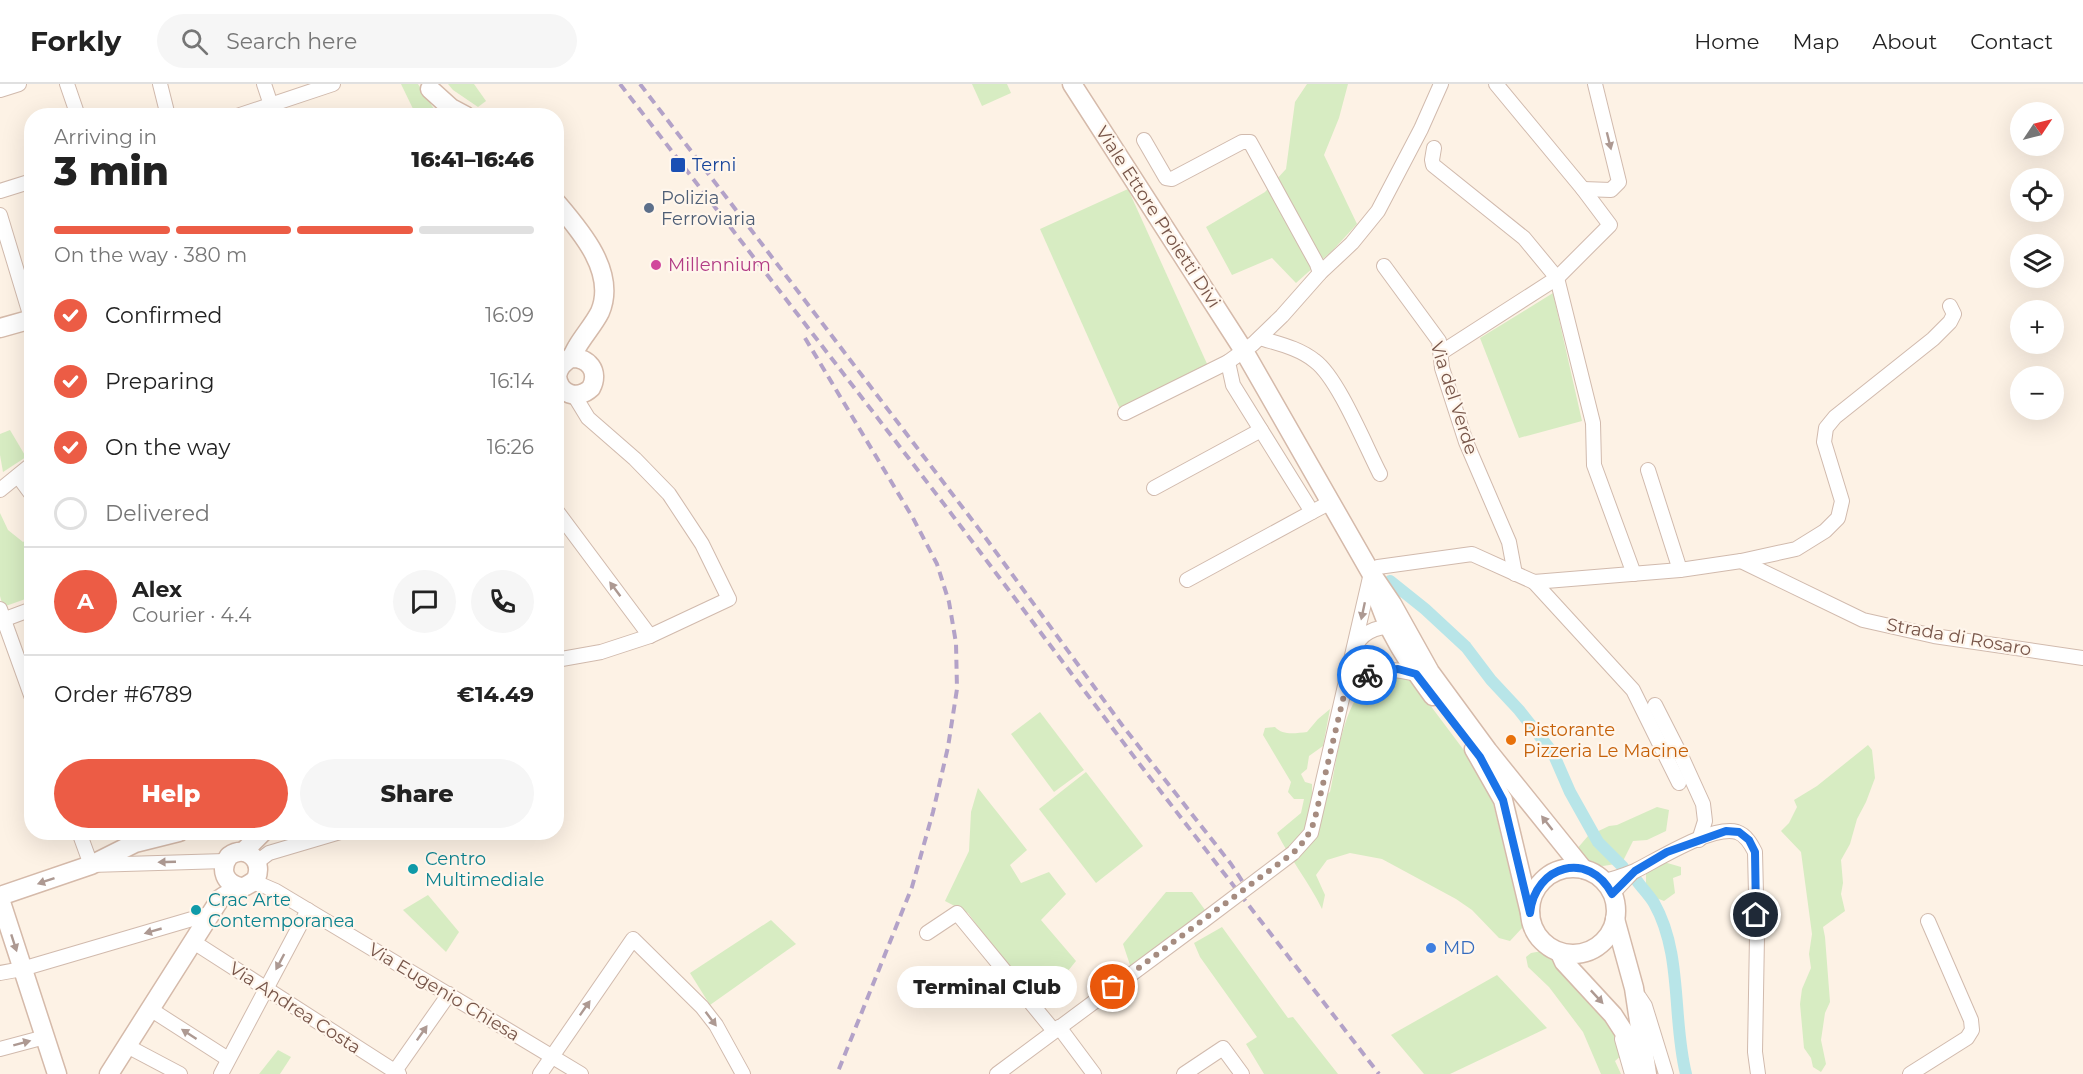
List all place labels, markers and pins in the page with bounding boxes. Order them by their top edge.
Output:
place label: Terni [692,154,736,176]
marker: Terni [669,156,687,174]
place label: Polizia Ferroviaria [661,187,756,230]
marker: Polizia Ferroviaria [642,201,656,215]
place label: Millennium [668,254,771,276]
marker: Millennium [649,258,663,272]
place label: Ristorante Pizzeria Le Macine [1523,719,1689,762]
marker: Ristorante Pizzeria Le Macine [1504,733,1518,747]
place label: Centro Multimediale [425,848,545,891]
marker: Centro Multimediale [406,862,420,876]
place label: Crac Arte Contemporanea [208,889,355,932]
pin [1730,889,1781,940]
marker: Crac Arte Contemporanea [189,903,203,917]
place label: MD [1443,937,1475,959]
marker: MD [1424,941,1438,955]
pin [1087,961,1138,1012]
callout: Terminal Club [897,966,1077,1008]

